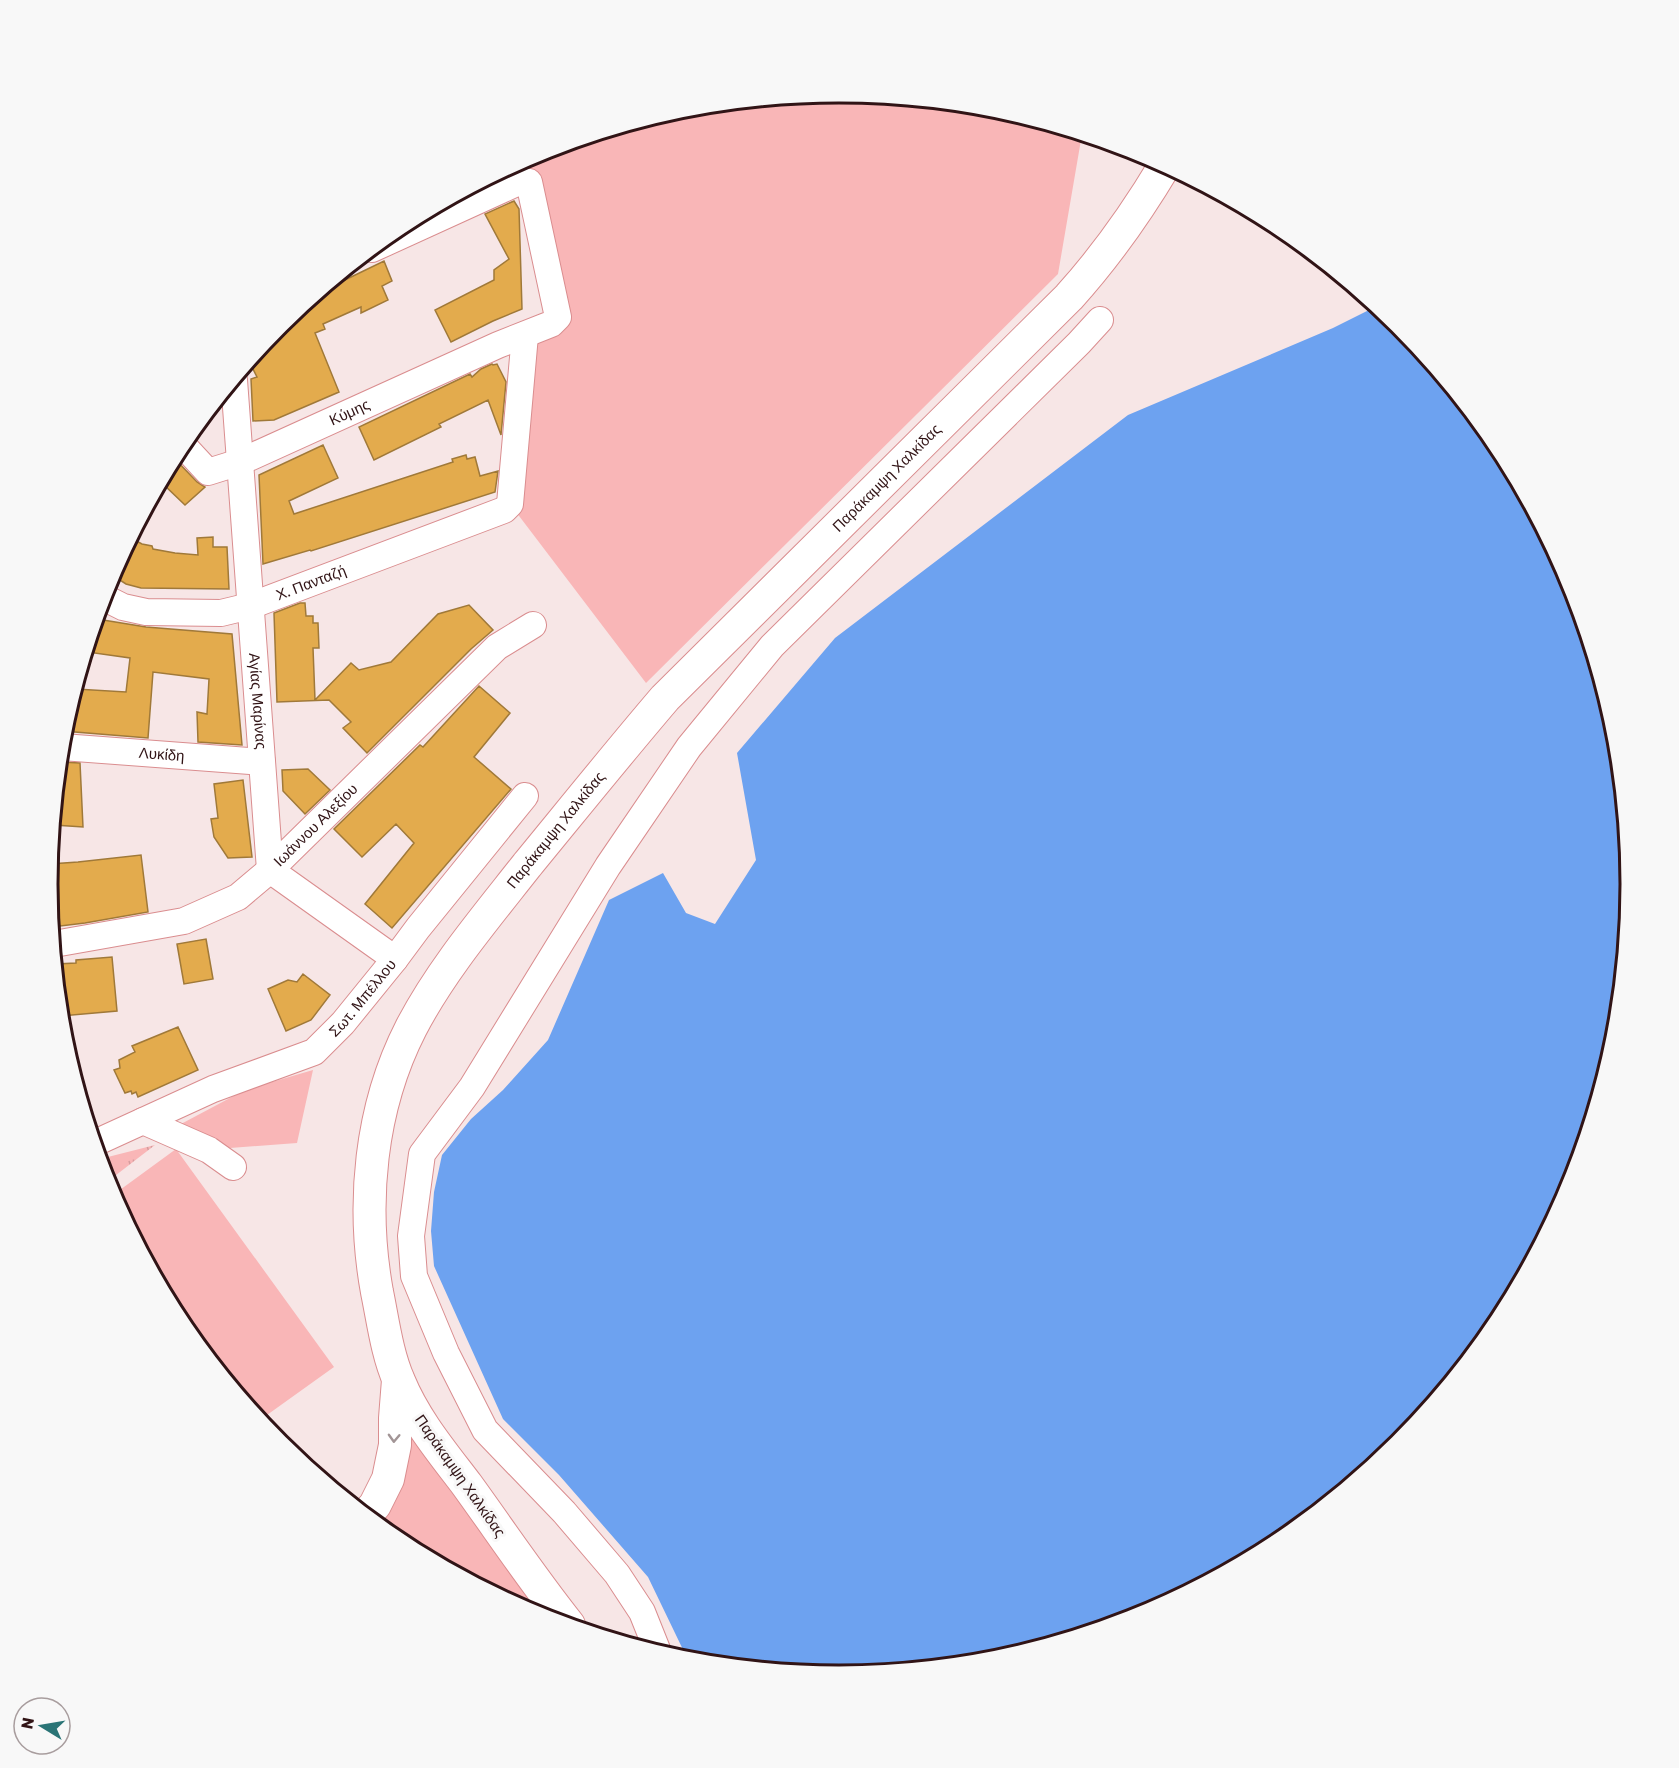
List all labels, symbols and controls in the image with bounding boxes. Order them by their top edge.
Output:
street label: Κύμης [326,395,373,429]
street label: Παράκαμψη Χαλκίδας [829,420,945,535]
street label: Χ. Πανταζή [273,562,349,604]
street label: Αγίας Μαρίνας [245,652,270,750]
street label: Λυκίδη [138,744,185,765]
street label: Παράκαμψη Χαλκίδας [503,768,609,892]
street label: Ιωάννου Αλεξίου [270,780,361,870]
street label: Σωτ. Μπέλλου [325,956,400,1041]
street label: Παράκαμψη Χαλκίδας [411,1411,509,1541]
one-way arrow [388,1434,401,1443]
north arrow [12,1696,72,1756]
text: N [17,1716,38,1731]

